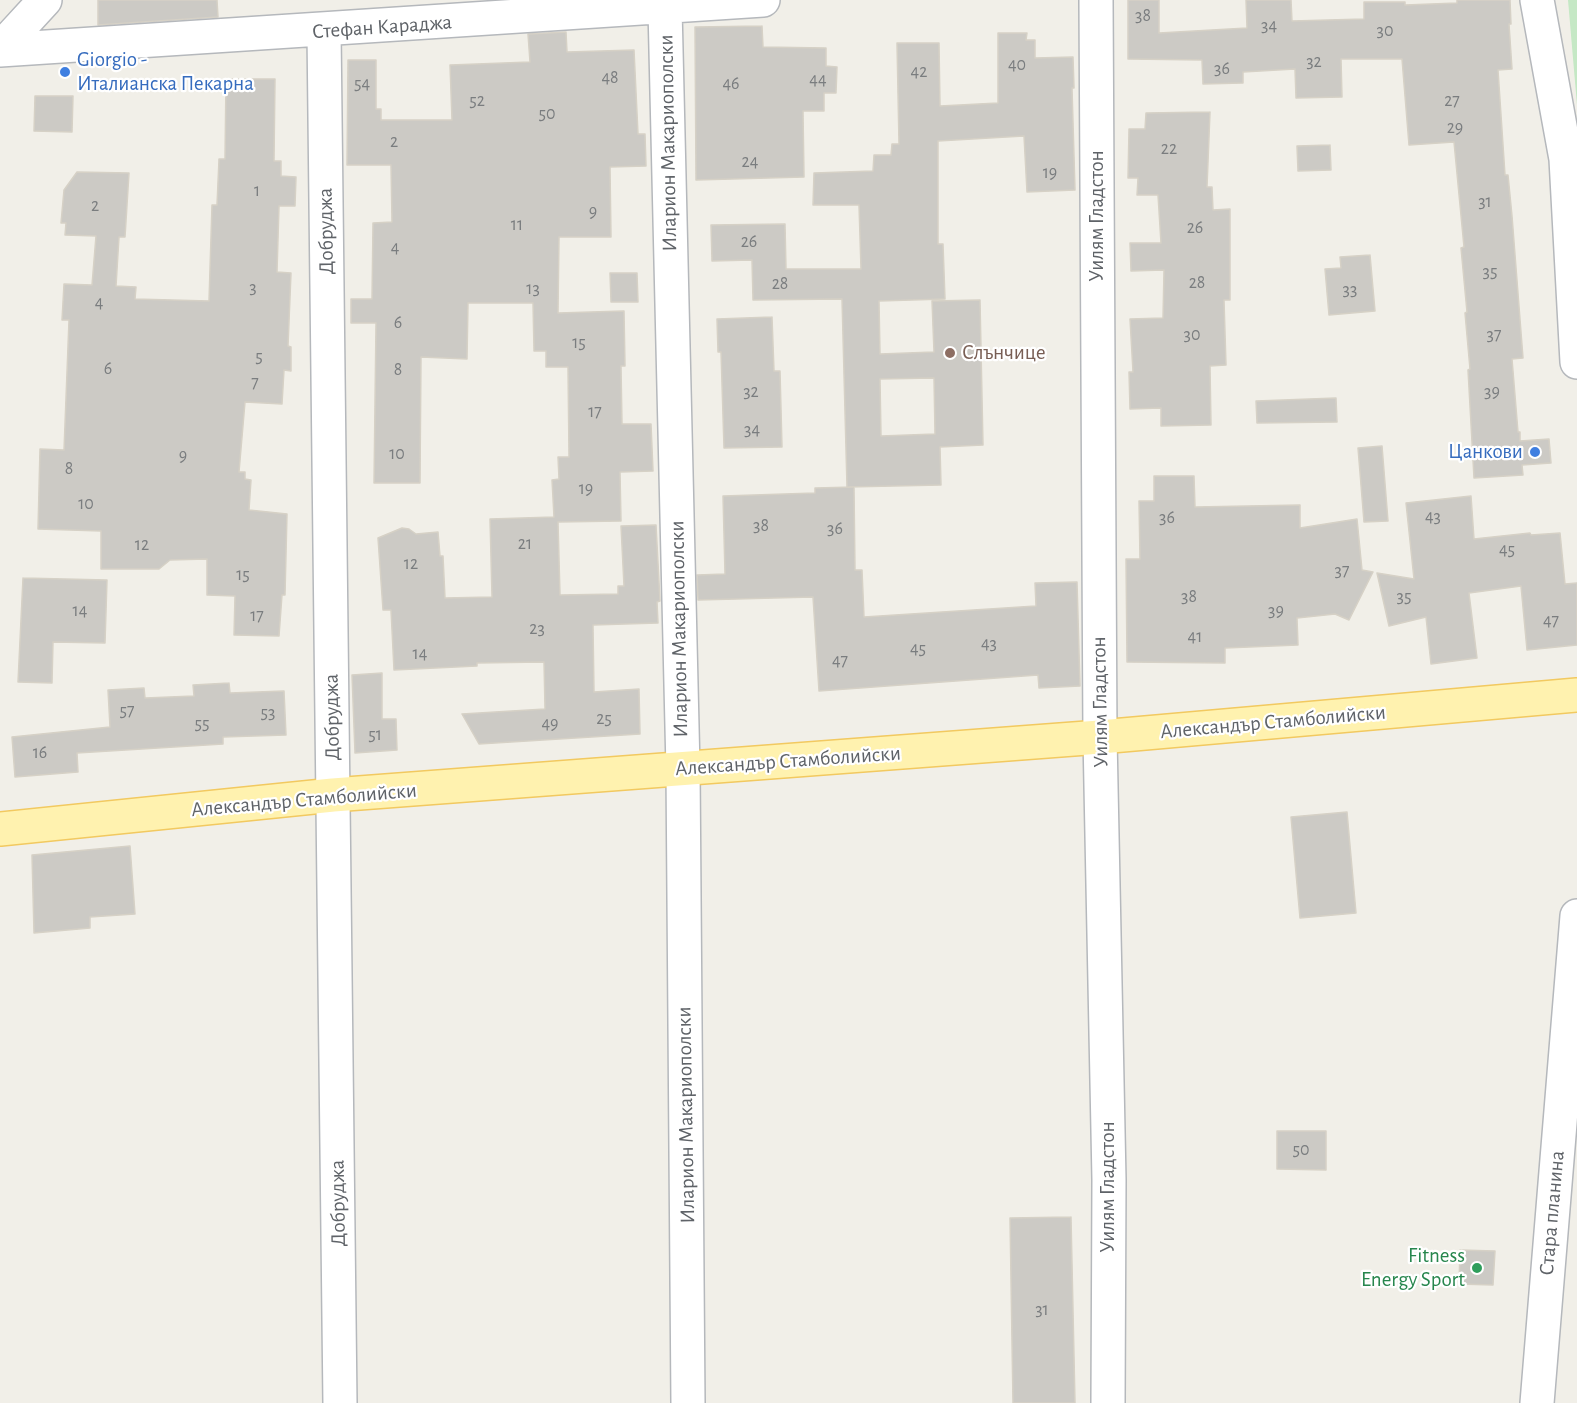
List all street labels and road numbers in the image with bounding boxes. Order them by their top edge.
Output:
street label: Стефан Караджа [311,10,453,44]
street label: Иларион Макариополски [654,34,682,252]
street label: Уилям Гладстон [1084,150,1110,282]
street label: Добруджа [313,188,339,274]
street label: Иларион Макариополски [665,520,693,738]
street label: Уилям Гладстон [1086,636,1114,768]
street label: Добруджа [319,674,345,760]
street label: Александър Стамболийски [1159,700,1387,744]
street label: Александър Стамболийски [674,741,902,781]
street label: Александър Стамболийски [190,778,418,822]
street label: Иларион Макариополски [672,1006,700,1224]
street label: Уилям Гладстон [1095,1121,1121,1253]
street label: Стара планина [1534,1150,1570,1276]
street label: Добруджа [325,1160,351,1246]

